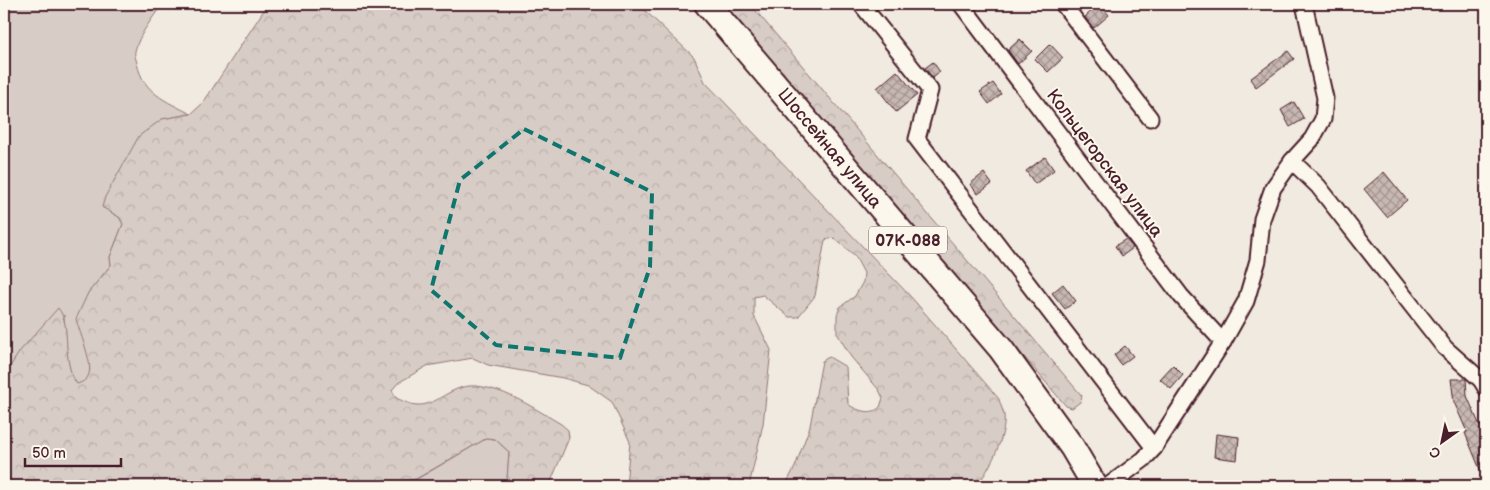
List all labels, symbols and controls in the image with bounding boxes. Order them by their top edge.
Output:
street label: Шоссейная улица [773,84,886,213]
street label: Кольцегорская улица [1042,85,1167,242]
road number: 07К-088 [869,226,947,254]
north arrow [1418,418,1468,468]
scale bar [25,435,121,467]
text: С [1426,443,1444,462]
text: 50 m [32,444,66,463]

